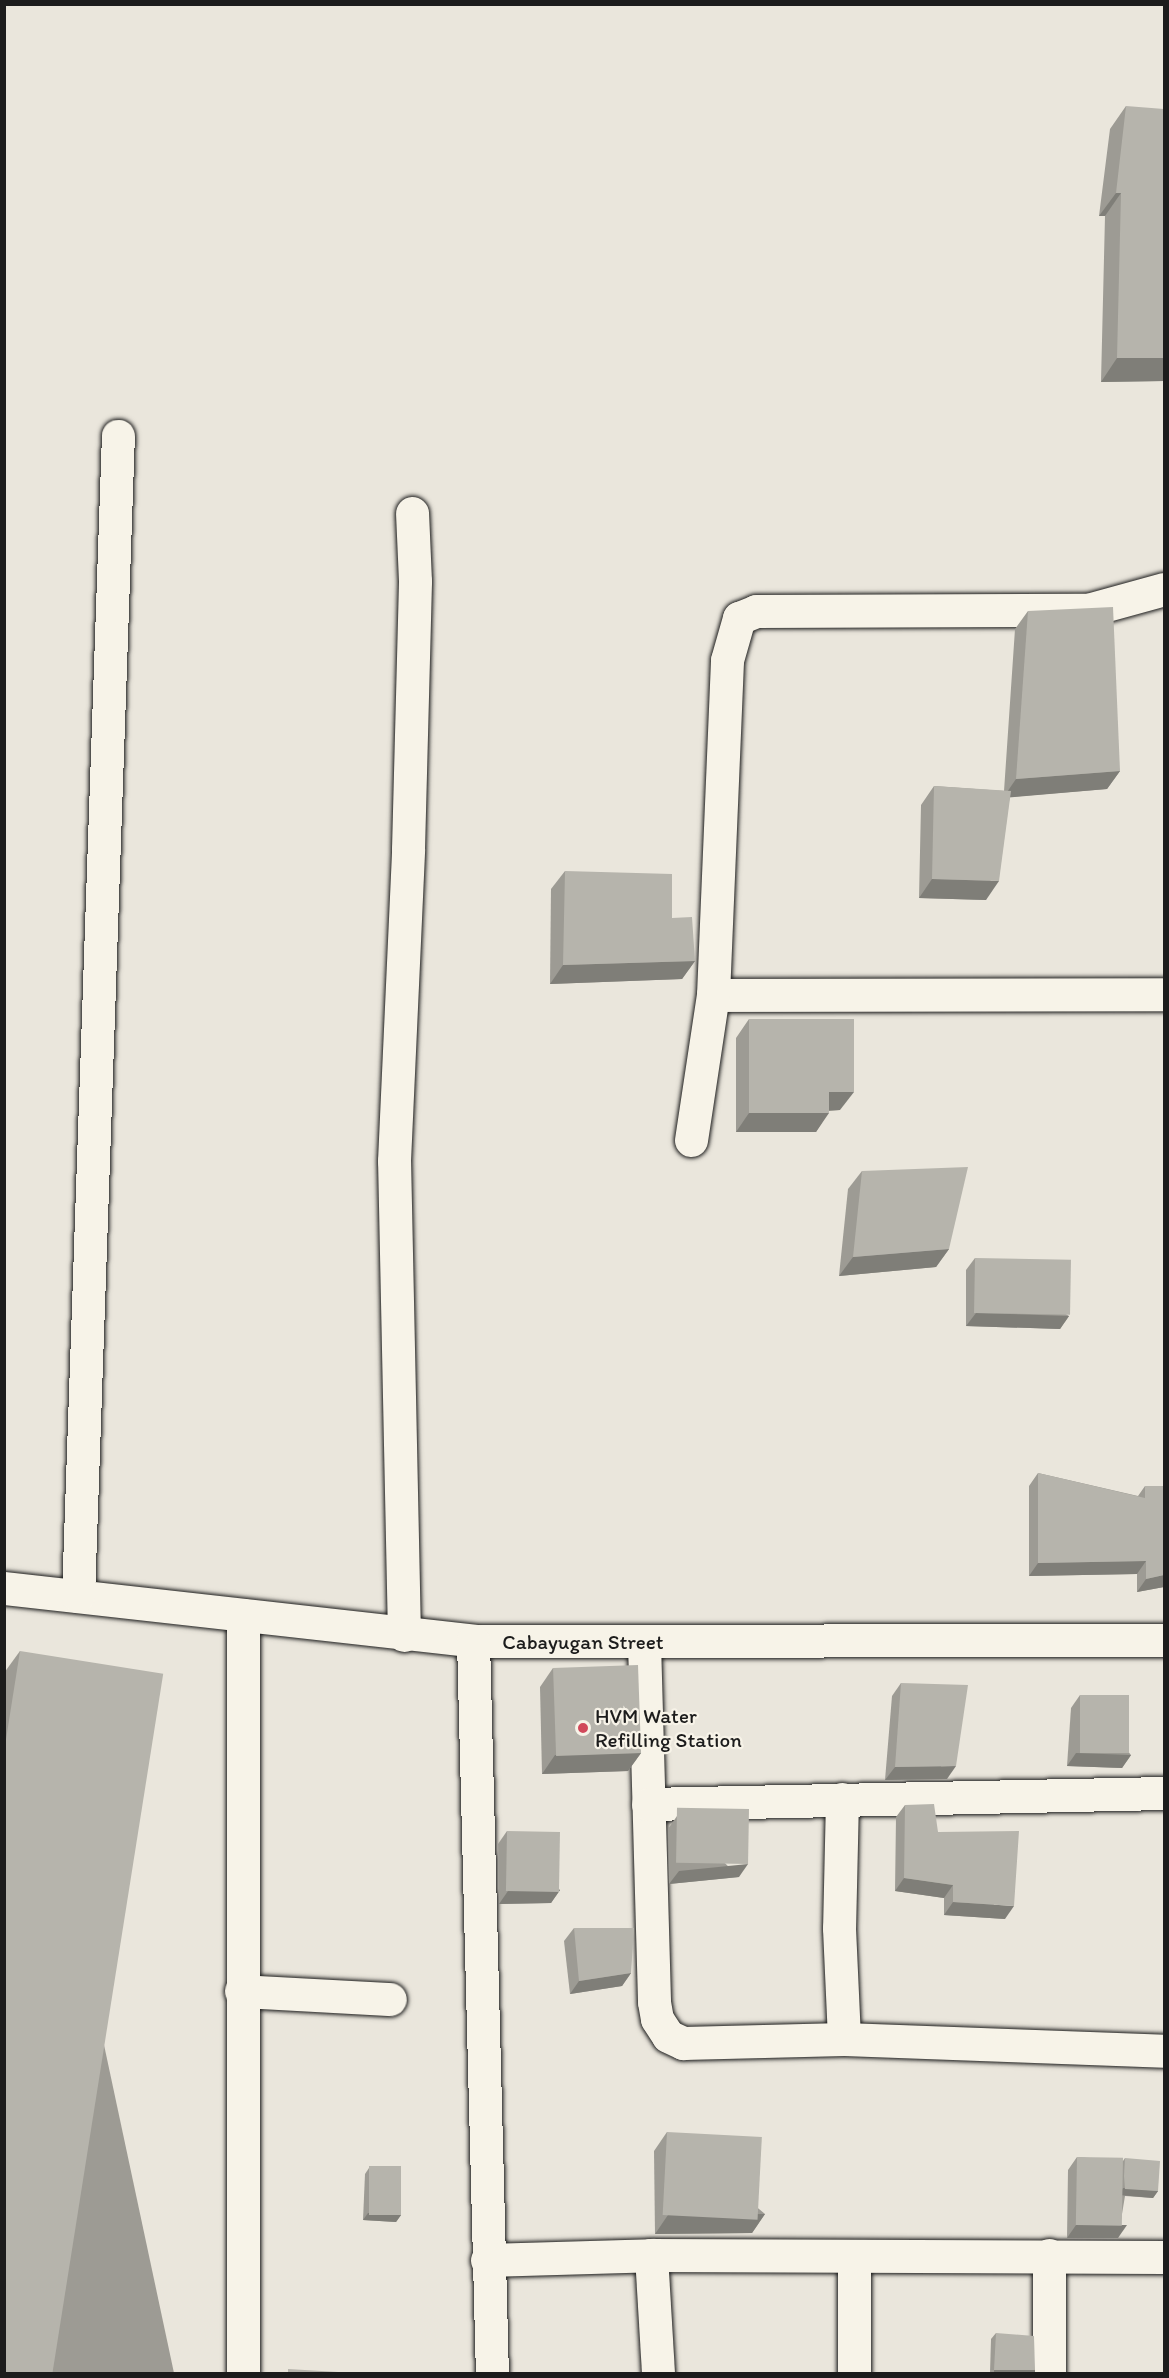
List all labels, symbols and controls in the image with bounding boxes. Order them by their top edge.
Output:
street label: Cabayugan Street [502,1629,664,1655]
place label: HVM Water Refilling Station [595,1703,742,1753]
marker: HVM Water Refilling Station [576,1721,590,1735]

